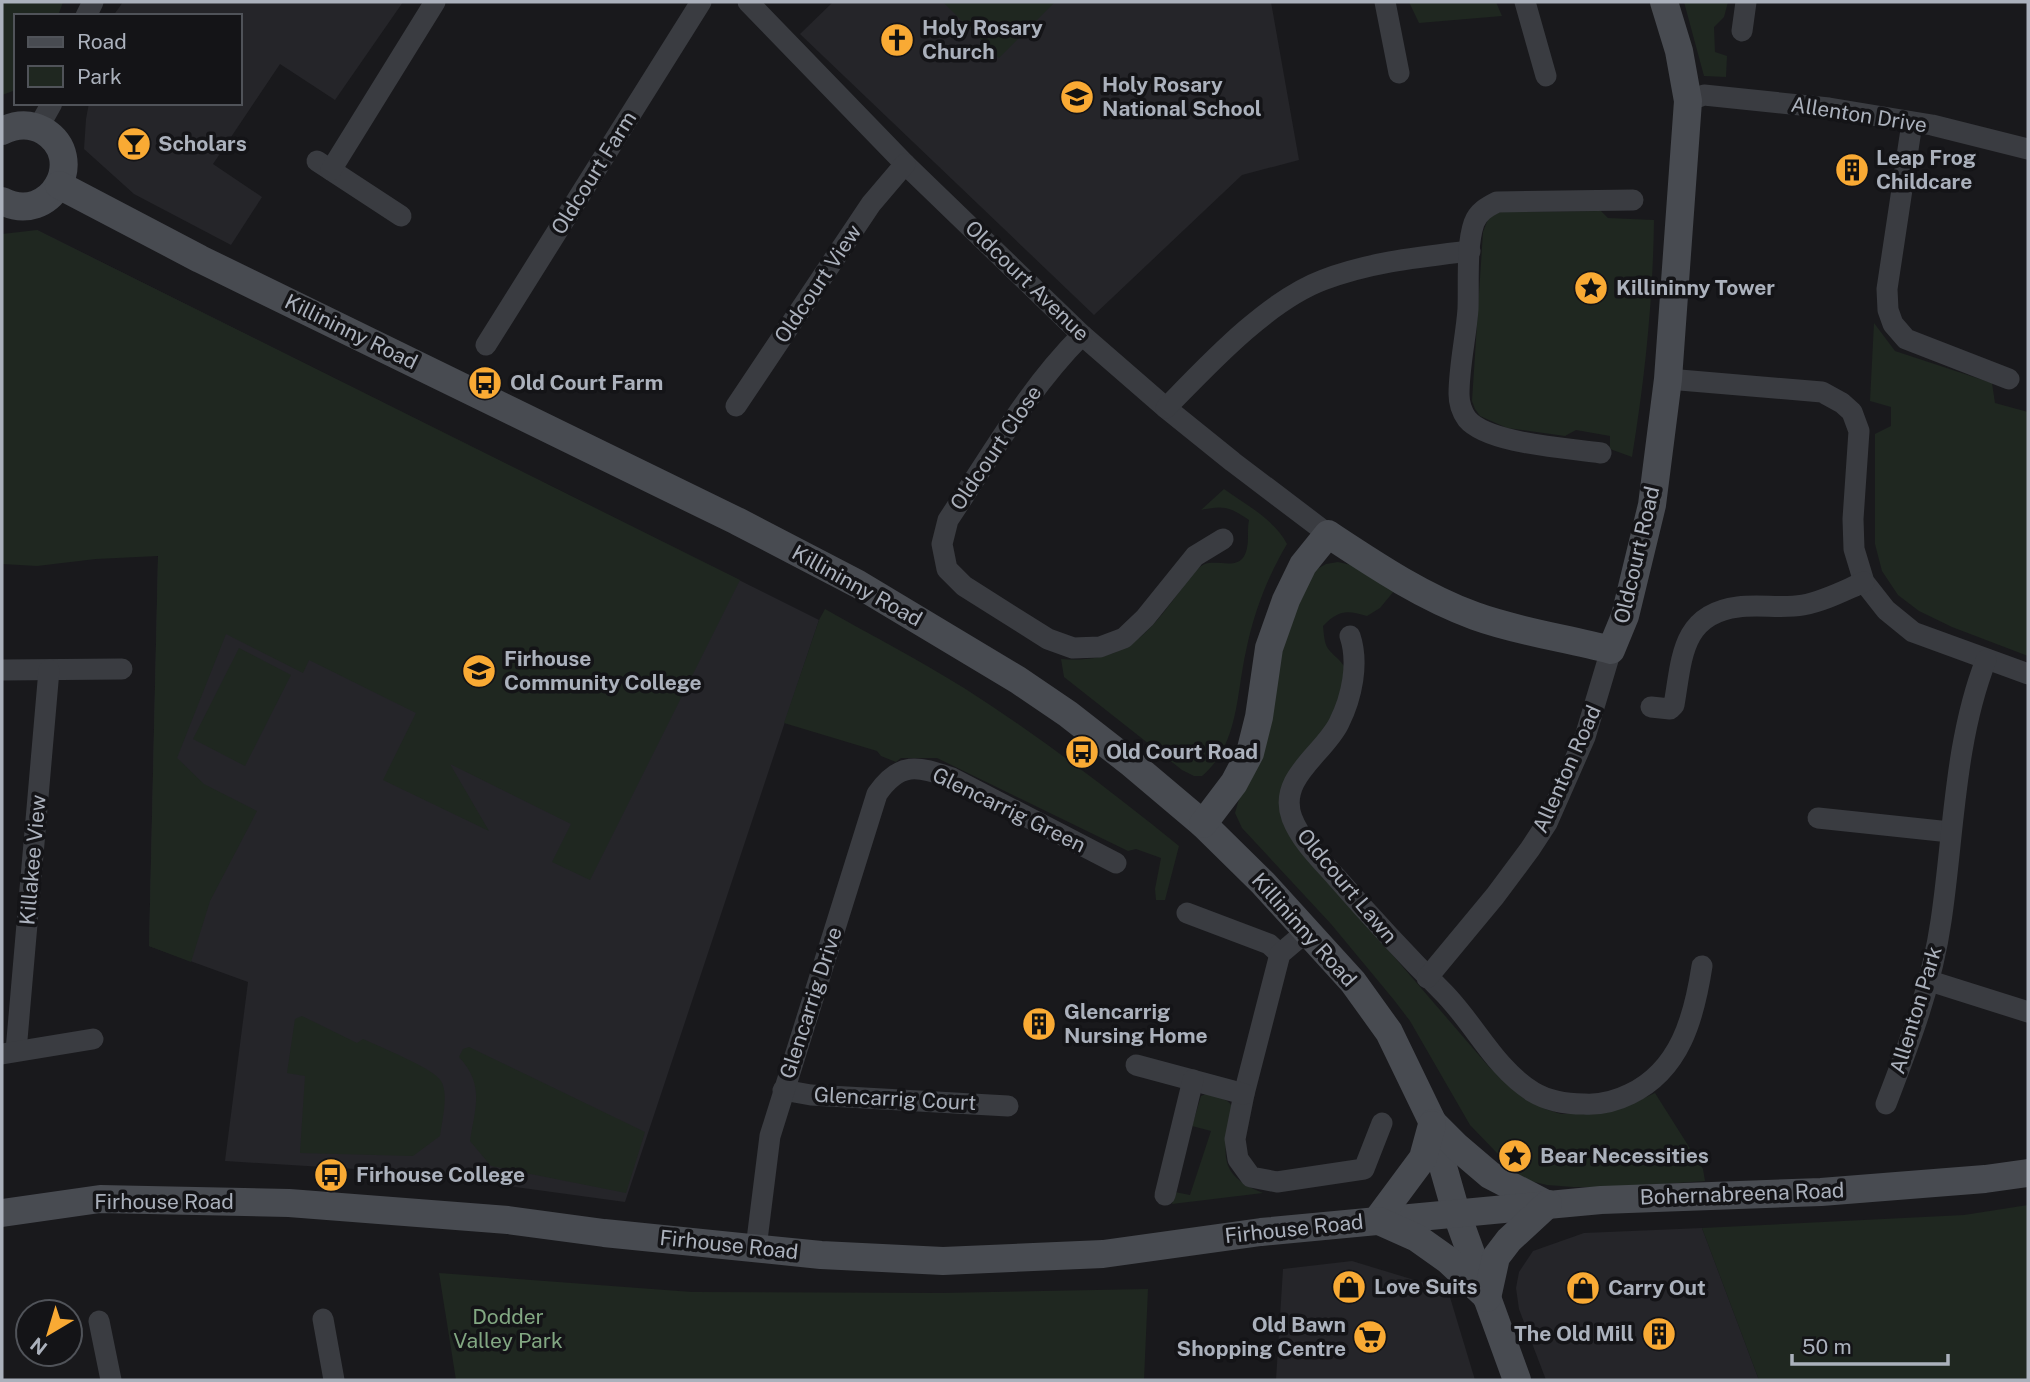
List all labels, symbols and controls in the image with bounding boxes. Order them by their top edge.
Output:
legend [14,14,242,105]
place label: Holy Rosary Church [922,15,1043,64]
church icon: Holy Rosary Church [878,21,916,59]
text: Road [77,29,127,54]
text: Park [77,64,122,89]
place label: Holy Rosary National School [1102,72,1262,121]
school or university icon: Holy Rosary National School [1058,78,1096,116]
street label: Allenton Drive [1789,91,1929,138]
street label: Oldcourt Farm [546,107,641,239]
bar icon: Scholars [115,125,153,163]
place label: Scholars [158,131,247,156]
place label: Leap Frog Childcare [1876,145,1976,194]
building icon: Leap Frog Childcare [1833,151,1871,189]
street label: Oldcourt Avenue [960,215,1094,346]
street label: Oldcourt View [769,220,866,348]
place icon: Killininny Tower [1572,269,1610,307]
place label: Killininny Tower [1616,275,1775,300]
street label: Killininny Road [281,289,422,374]
bus stop icon: Old Court Farm [466,364,504,402]
place label: Old Court Farm [510,370,663,395]
street label: Oldcourt Close [945,381,1046,515]
street label: Oldcourt Road [1609,484,1664,626]
street label: Killininny Road [788,540,927,632]
place label: Firhouse Community College [504,646,702,695]
school or university icon: Firhouse Community College [460,652,498,690]
street label: Allenton Road [1527,701,1606,836]
bus stop icon: Old Court Road [1063,733,1101,771]
place label: Old Court Road [1106,739,1258,764]
street label: Glencarrig Green [929,762,1090,857]
street label: Killakee View [14,794,51,926]
street label: Oldcourt Lawn [1292,823,1403,948]
street label: Killininny Road [1247,868,1362,992]
street label: Glencarrig Drive [774,924,847,1082]
street label: Allenton Park [1884,943,1947,1077]
place label: Glencarrig Nursing Home [1064,999,1208,1048]
building icon: Glencarrig Nursing Home [1020,1005,1058,1043]
street label: Glencarrig Court [813,1082,977,1115]
place icon: Bear Necessities [1496,1137,1534,1175]
place label: Bear Necessities [1540,1143,1709,1168]
bus stop icon: Firhouse College [312,1156,350,1194]
place label: Firhouse College [356,1162,525,1187]
street label: Bohernabreena Road [1639,1177,1845,1210]
street label: Firhouse Road [94,1189,234,1214]
street label: Firhouse Road [1223,1209,1365,1248]
street label: Firhouse Road [658,1225,800,1264]
shop icon: Love Suits [1330,1268,1368,1306]
shop icon: Carry Out [1564,1269,1602,1307]
place label: Love Suits [1374,1274,1478,1299]
place label: Carry Out [1608,1275,1706,1300]
north arrow [14,1298,84,1368]
park label: Dodder Valley Park [453,1304,563,1353]
place label: Old Bawn Shopping Centre [1177,1312,1346,1361]
building icon: The Old Mill [1640,1315,1678,1353]
supermarket icon: Old Bawn Shopping Centre [1351,1318,1389,1356]
place label: The Old Mill [1514,1321,1634,1346]
scale bar [1792,1322,1948,1366]
text: N [26,1333,51,1360]
text: 50 m [1802,1334,1852,1359]

